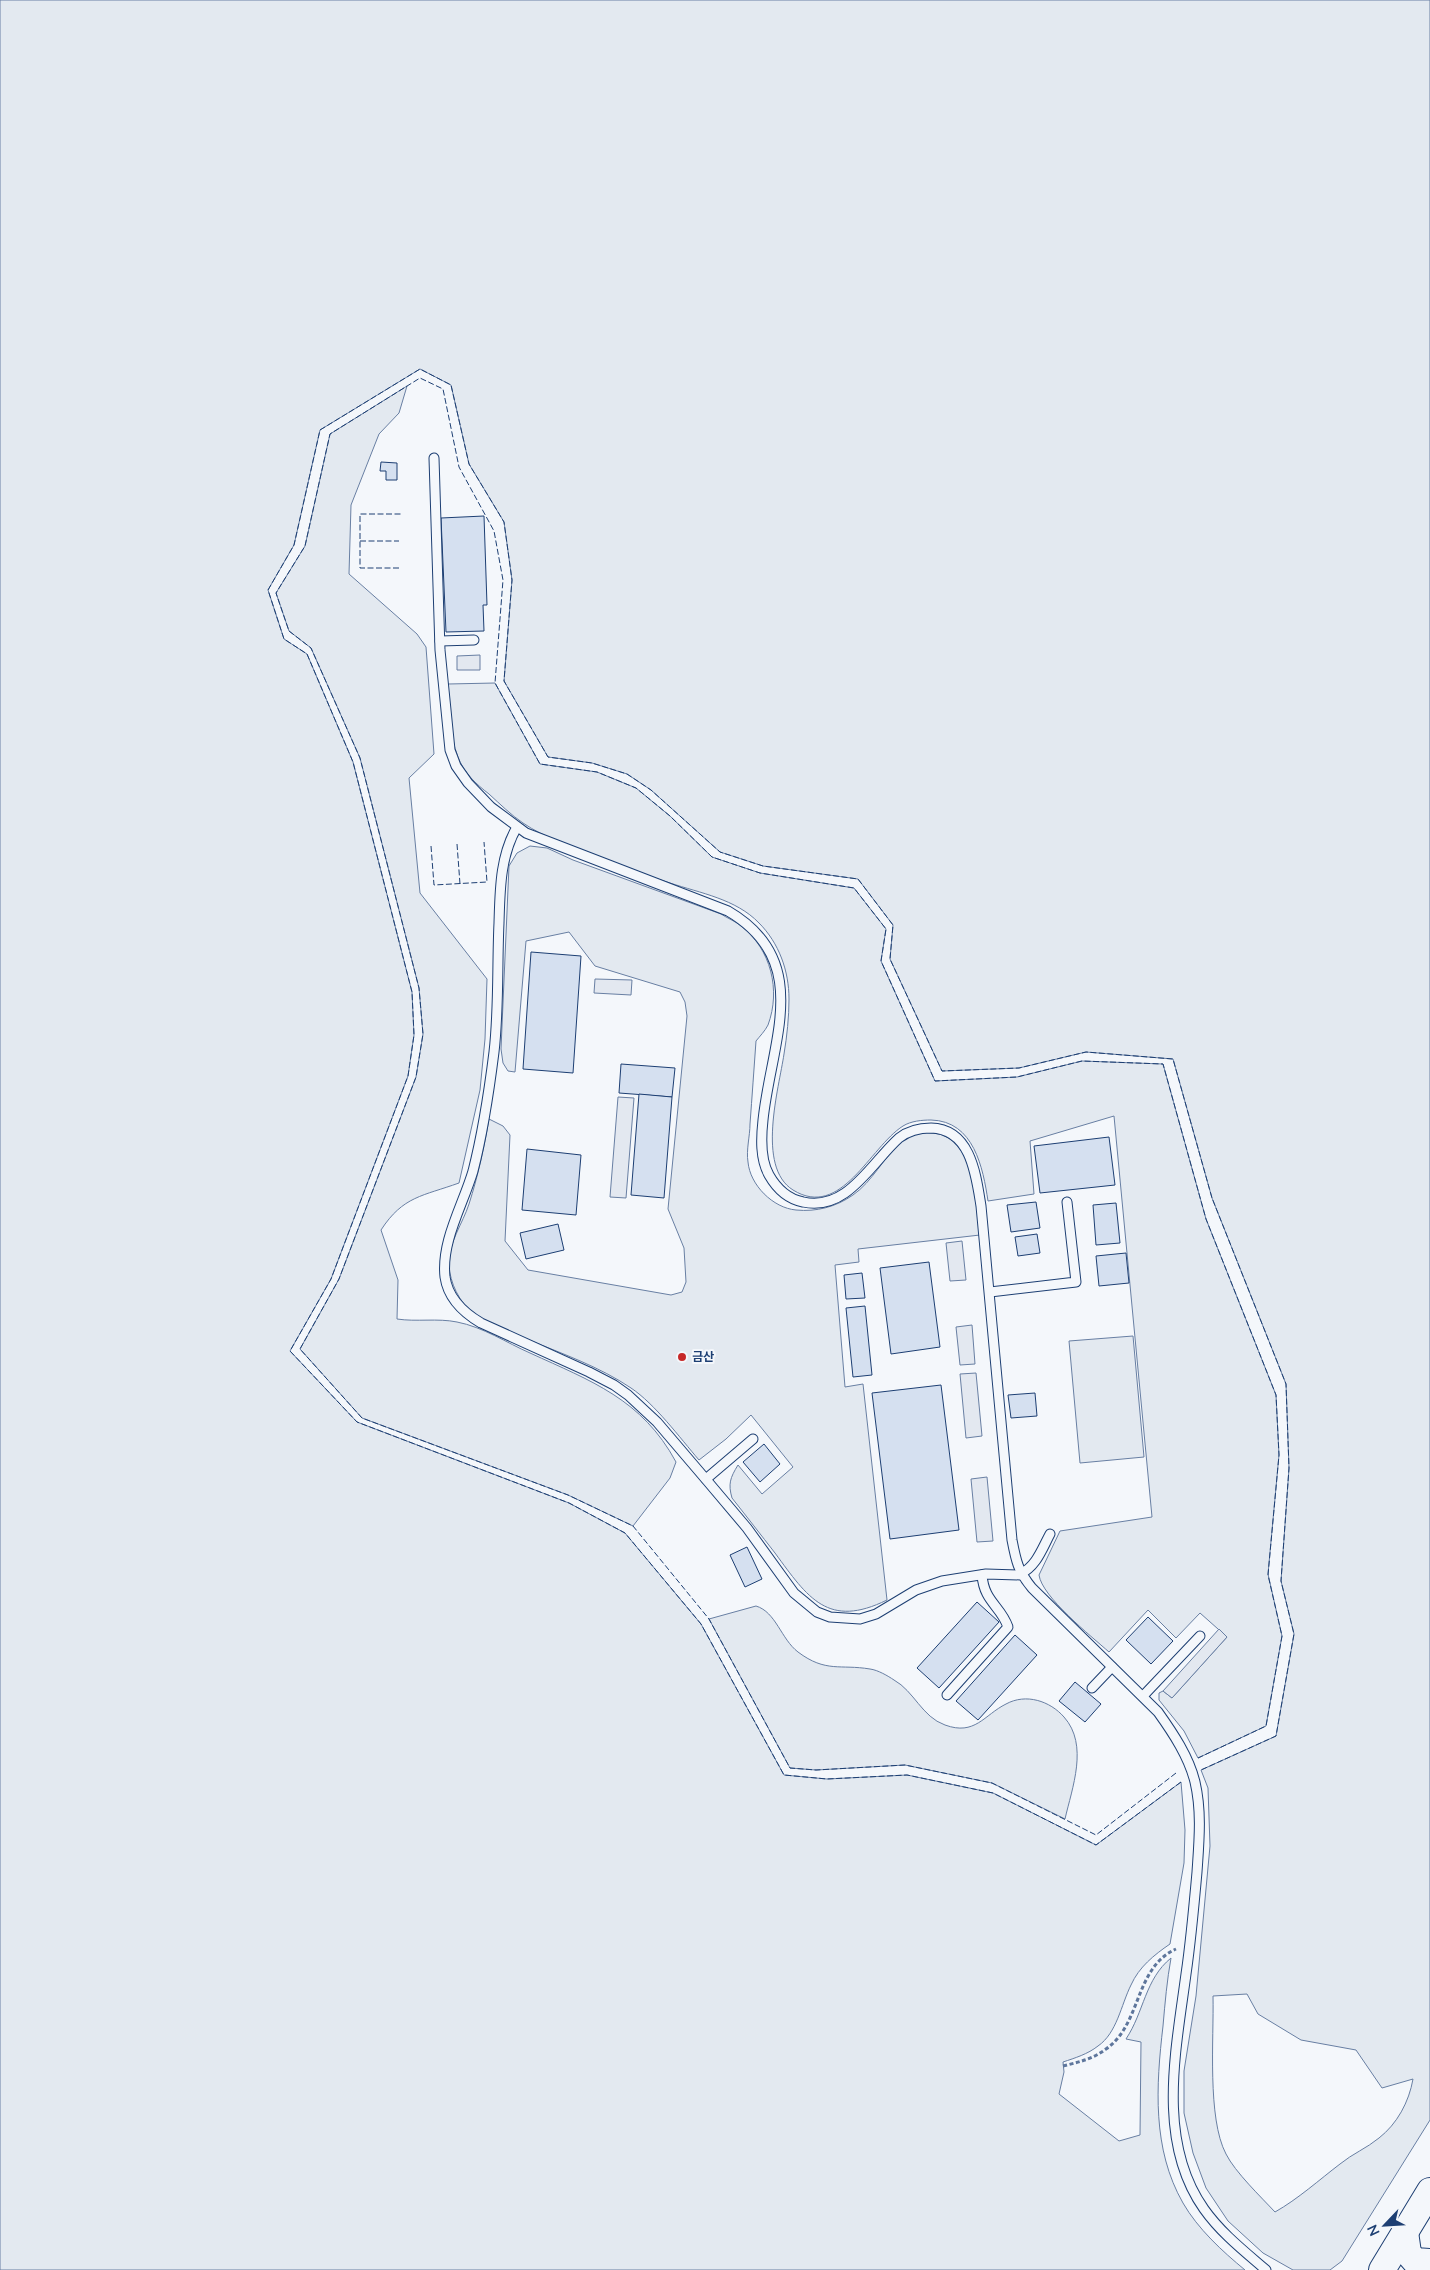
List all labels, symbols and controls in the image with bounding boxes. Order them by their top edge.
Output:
place label: 금산 [692,1349,714,1365]
marker: 금산 [676,1351,688,1363]
north arrow [1360,2200,1410,2250]
text: N [1363,2222,1384,2239]

